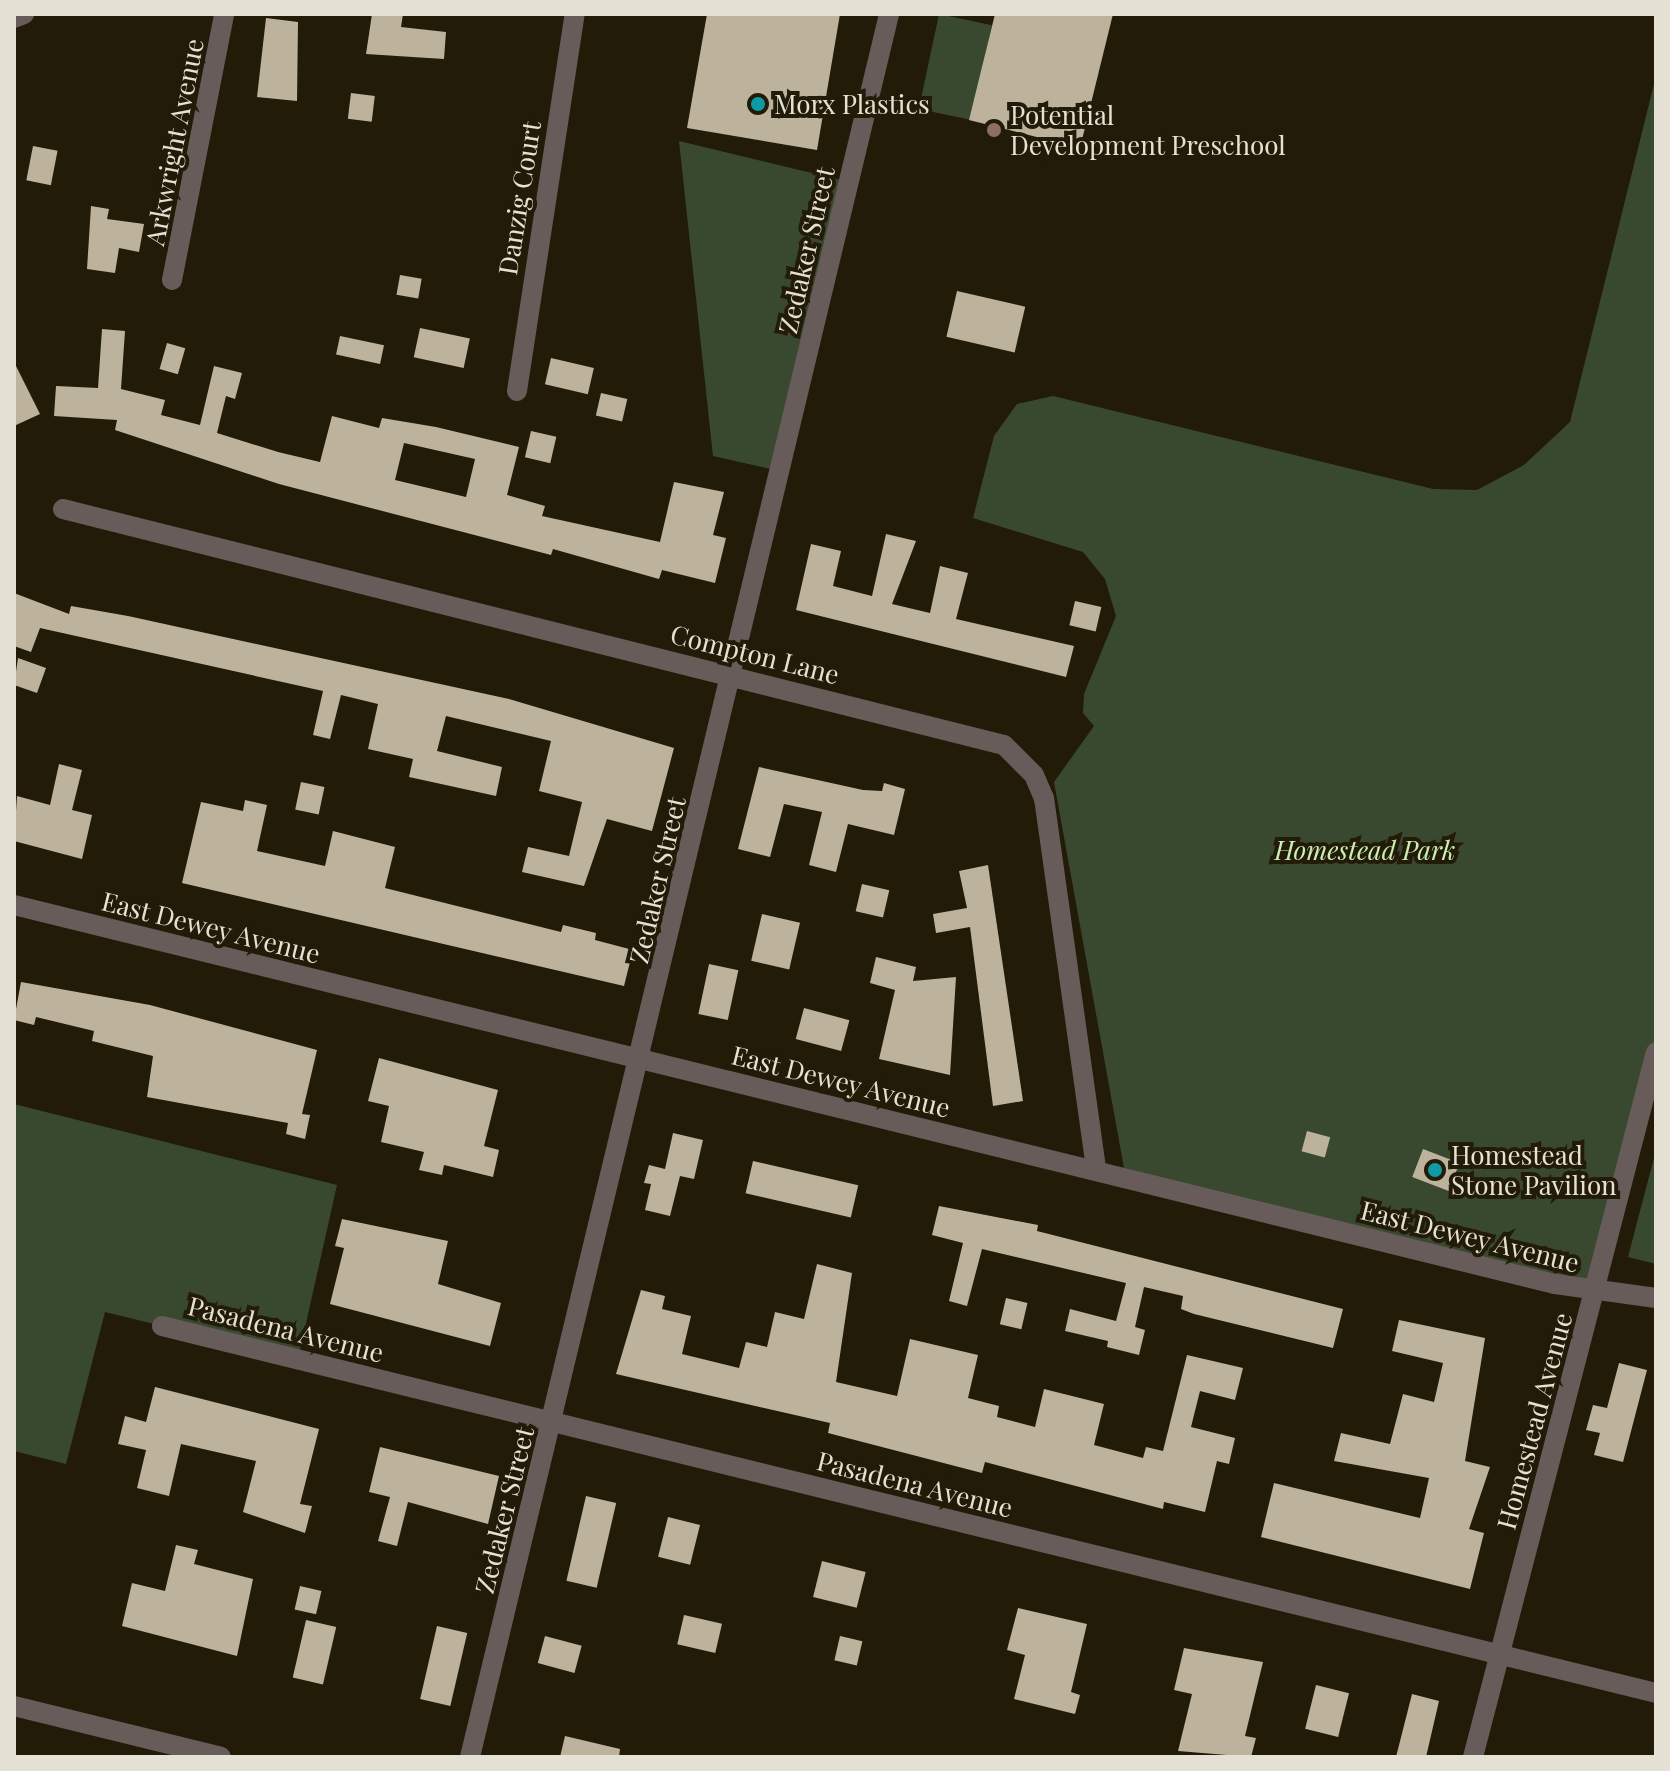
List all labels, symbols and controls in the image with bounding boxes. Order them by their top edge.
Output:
street label: Arkwright Avenue [139,35,209,249]
place label: Morx Plastics [774,88,930,120]
marker: Morx Plastics [749,95,767,113]
place label: Potential Development Preschool [1010,99,1286,160]
street label: Danzig Court [491,119,547,277]
marker: Potential Development Preschool [985,121,1003,139]
street label: Zedaker Street [772,163,840,337]
street label: Compton Lane [667,618,843,690]
street label: Zedaker Street [623,793,691,967]
park label: Homestead Park [1274,834,1456,866]
street label: East Dewey Avenue [98,885,324,969]
street label: East Dewey Avenue [728,1039,954,1123]
place label: Homestead Stone Pavilion [1451,1139,1617,1200]
marker: Homestead Stone Pavilion [1426,1161,1444,1179]
street label: East Dewey Avenue [1357,1194,1583,1278]
street label: Pasadena Avenue [184,1289,388,1369]
street label: Homestead Avenue [1490,1309,1578,1533]
street label: Zedaker Street [468,1423,540,1597]
street label: Pasadena Avenue [813,1444,1017,1524]

